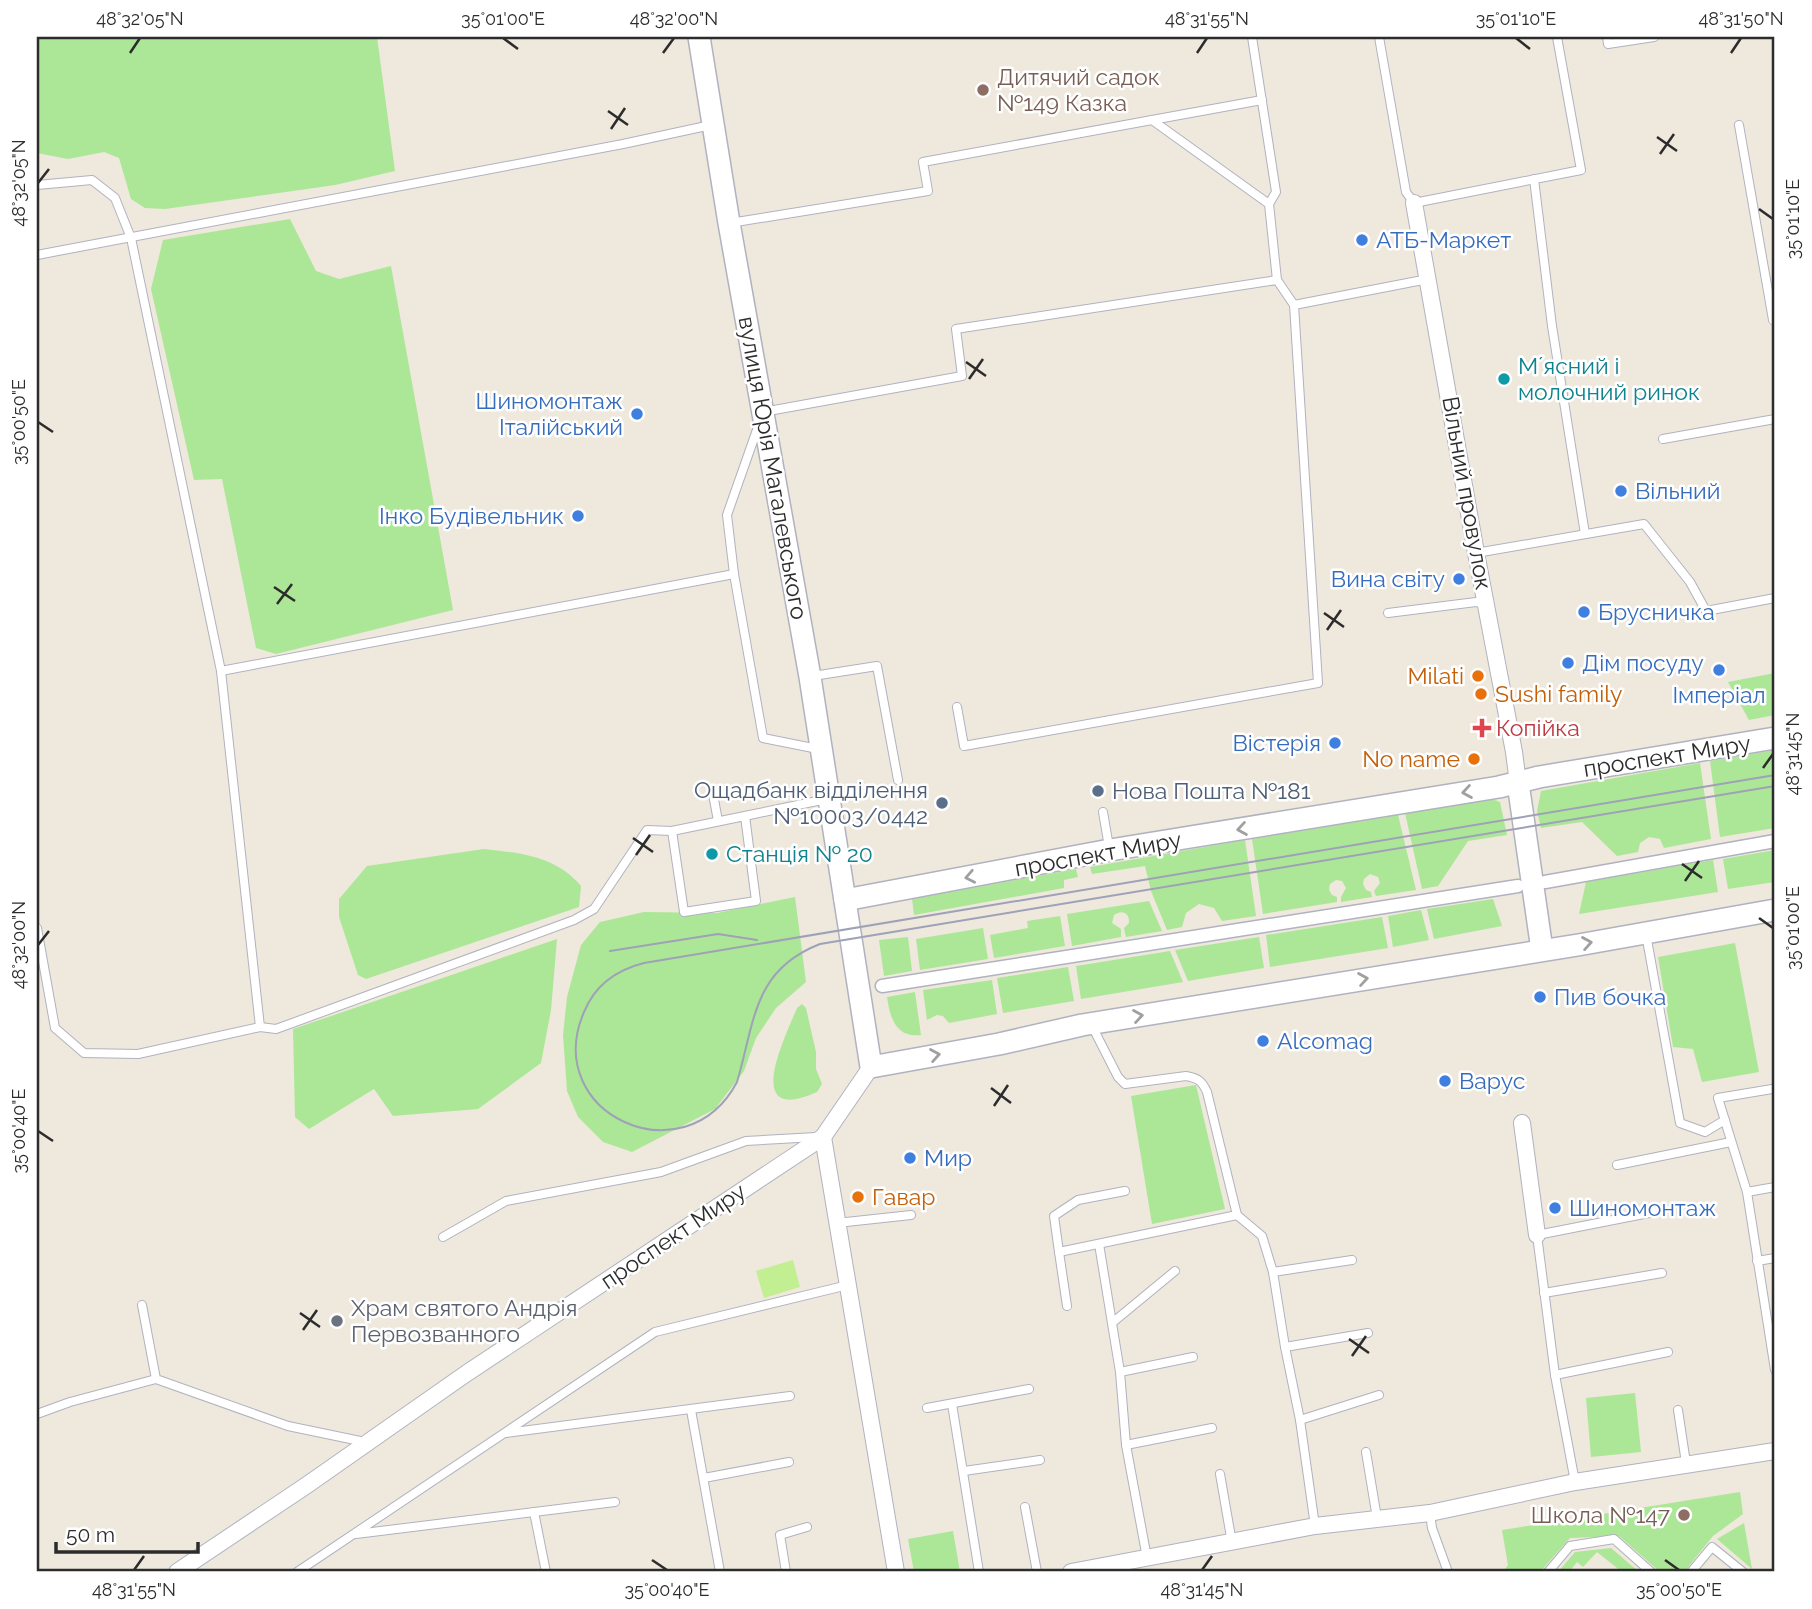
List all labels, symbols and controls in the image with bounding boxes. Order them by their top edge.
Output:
text: 48°32'05"N [96,8,184,29]
text: 35°01'00"E [461,8,545,29]
text: 48°32'00"N [630,8,718,29]
text: 48°31'55"N [1165,8,1249,29]
text: 35°01'10"E [1476,8,1556,29]
text: 48°31'50"N [1698,8,1784,29]
place label: Дитячий садок №149 Казка [997,63,1160,116]
marker: Дитячий садок №149 Казка [975,82,991,98]
text: 48°32'05"N [8,139,29,227]
text: 35°01'10"E [1782,179,1803,259]
place label: АТБ-Маркет [1376,226,1511,253]
marker: АТБ-Маркет [1354,232,1370,248]
street label: вулиця Юрія Магалевського [734,314,813,622]
place label: Мʼясний і молочний ринок [1518,352,1700,405]
marker: Мʼясний і молочний ринок [1496,371,1512,387]
text: 35°00'50"E [8,379,29,465]
place label: Шиномонтаж Італійський [476,387,623,440]
street label: Вільний провулок [1437,394,1498,592]
marker: Шиномонтаж Італійський [629,406,645,422]
place label: Вільний [1635,477,1720,504]
marker: Вільний [1613,483,1629,499]
place label: Інко Будівельник [379,502,564,529]
marker: Інко Будівельник [570,508,586,524]
place label: Вина світу [1331,565,1445,592]
marker: Вина світу [1451,571,1467,587]
place label: Брусничка [1598,598,1715,625]
marker: Брусничка [1576,604,1592,620]
place label: Дім посуду [1582,649,1704,676]
marker: Дім посуду [1560,655,1576,671]
place label: Milati [1407,662,1464,689]
marker: Імперіал [1711,662,1727,678]
marker: Milati [1470,668,1486,684]
place label: Sushi family [1495,680,1623,707]
place label: Імперіал [1672,681,1766,708]
marker: Sushi family [1473,686,1489,702]
text: 48°31'45"N [1782,713,1803,795]
place label: Копійка [1496,714,1580,741]
marker: Копійка [1474,720,1490,736]
place label: Вістерія [1232,729,1321,756]
street label: проспект Миру [1581,729,1753,782]
marker: Вістерія [1327,735,1343,751]
place label: No name [1362,745,1460,772]
marker: No name [1466,751,1482,767]
place label: Ощадбанк відділення №10003/0442 [694,776,928,829]
place label: Нова Пошта №181 [1112,777,1311,804]
marker: Нова Пошта №181 [1090,783,1106,799]
one-way arrow [1461,784,1473,799]
marker: Ощадбанк відділення №10003/0442 [934,795,950,811]
one-way arrow [1236,821,1248,836]
street label: проспект Миру [1012,826,1183,881]
place label: Станція № 20 [726,840,873,867]
marker: Станція № 20 [704,846,720,862]
one-way arrow [964,869,976,884]
text: 35°01'00"E [1782,886,1803,970]
text: 48°32'00"N [8,901,29,989]
one-way arrow [1581,936,1593,951]
one-way arrow [1357,972,1369,987]
place label: Пив бочка [1554,983,1666,1010]
marker: Пив бочка [1532,989,1548,1005]
one-way arrow [1132,1009,1144,1024]
place label: Alcomag [1277,1027,1373,1054]
marker: Alcomag [1255,1033,1271,1049]
one-way arrow [929,1048,941,1063]
place label: Варус [1459,1067,1525,1094]
marker: Варус [1437,1073,1453,1089]
text: 35°00'40"E [8,1088,29,1174]
place label: Мир [924,1144,972,1171]
marker: Мир [902,1150,918,1166]
street label: проспект Миру [595,1177,750,1294]
place label: Гавар [872,1183,935,1210]
marker: Гавар [850,1189,866,1205]
place label: Шиномонтаж [1569,1194,1716,1221]
marker: Шиномонтаж [1547,1200,1563,1216]
place label: Храм святого Андрія Первозванного [351,1294,577,1347]
marker: Храм святого Андрія Первозванного [329,1313,345,1329]
place label: Школа №147 [1531,1501,1671,1528]
marker: Школа №147 [1676,1507,1692,1523]
scale bar [56,1511,198,1555]
text: 50 m [66,1522,115,1547]
text: 48°31'55"N [92,1579,176,1600]
text: 35°00'40"E [624,1579,710,1600]
text: 48°31'45"N [1161,1579,1243,1600]
text: 35°00'50"E [1636,1579,1722,1600]

